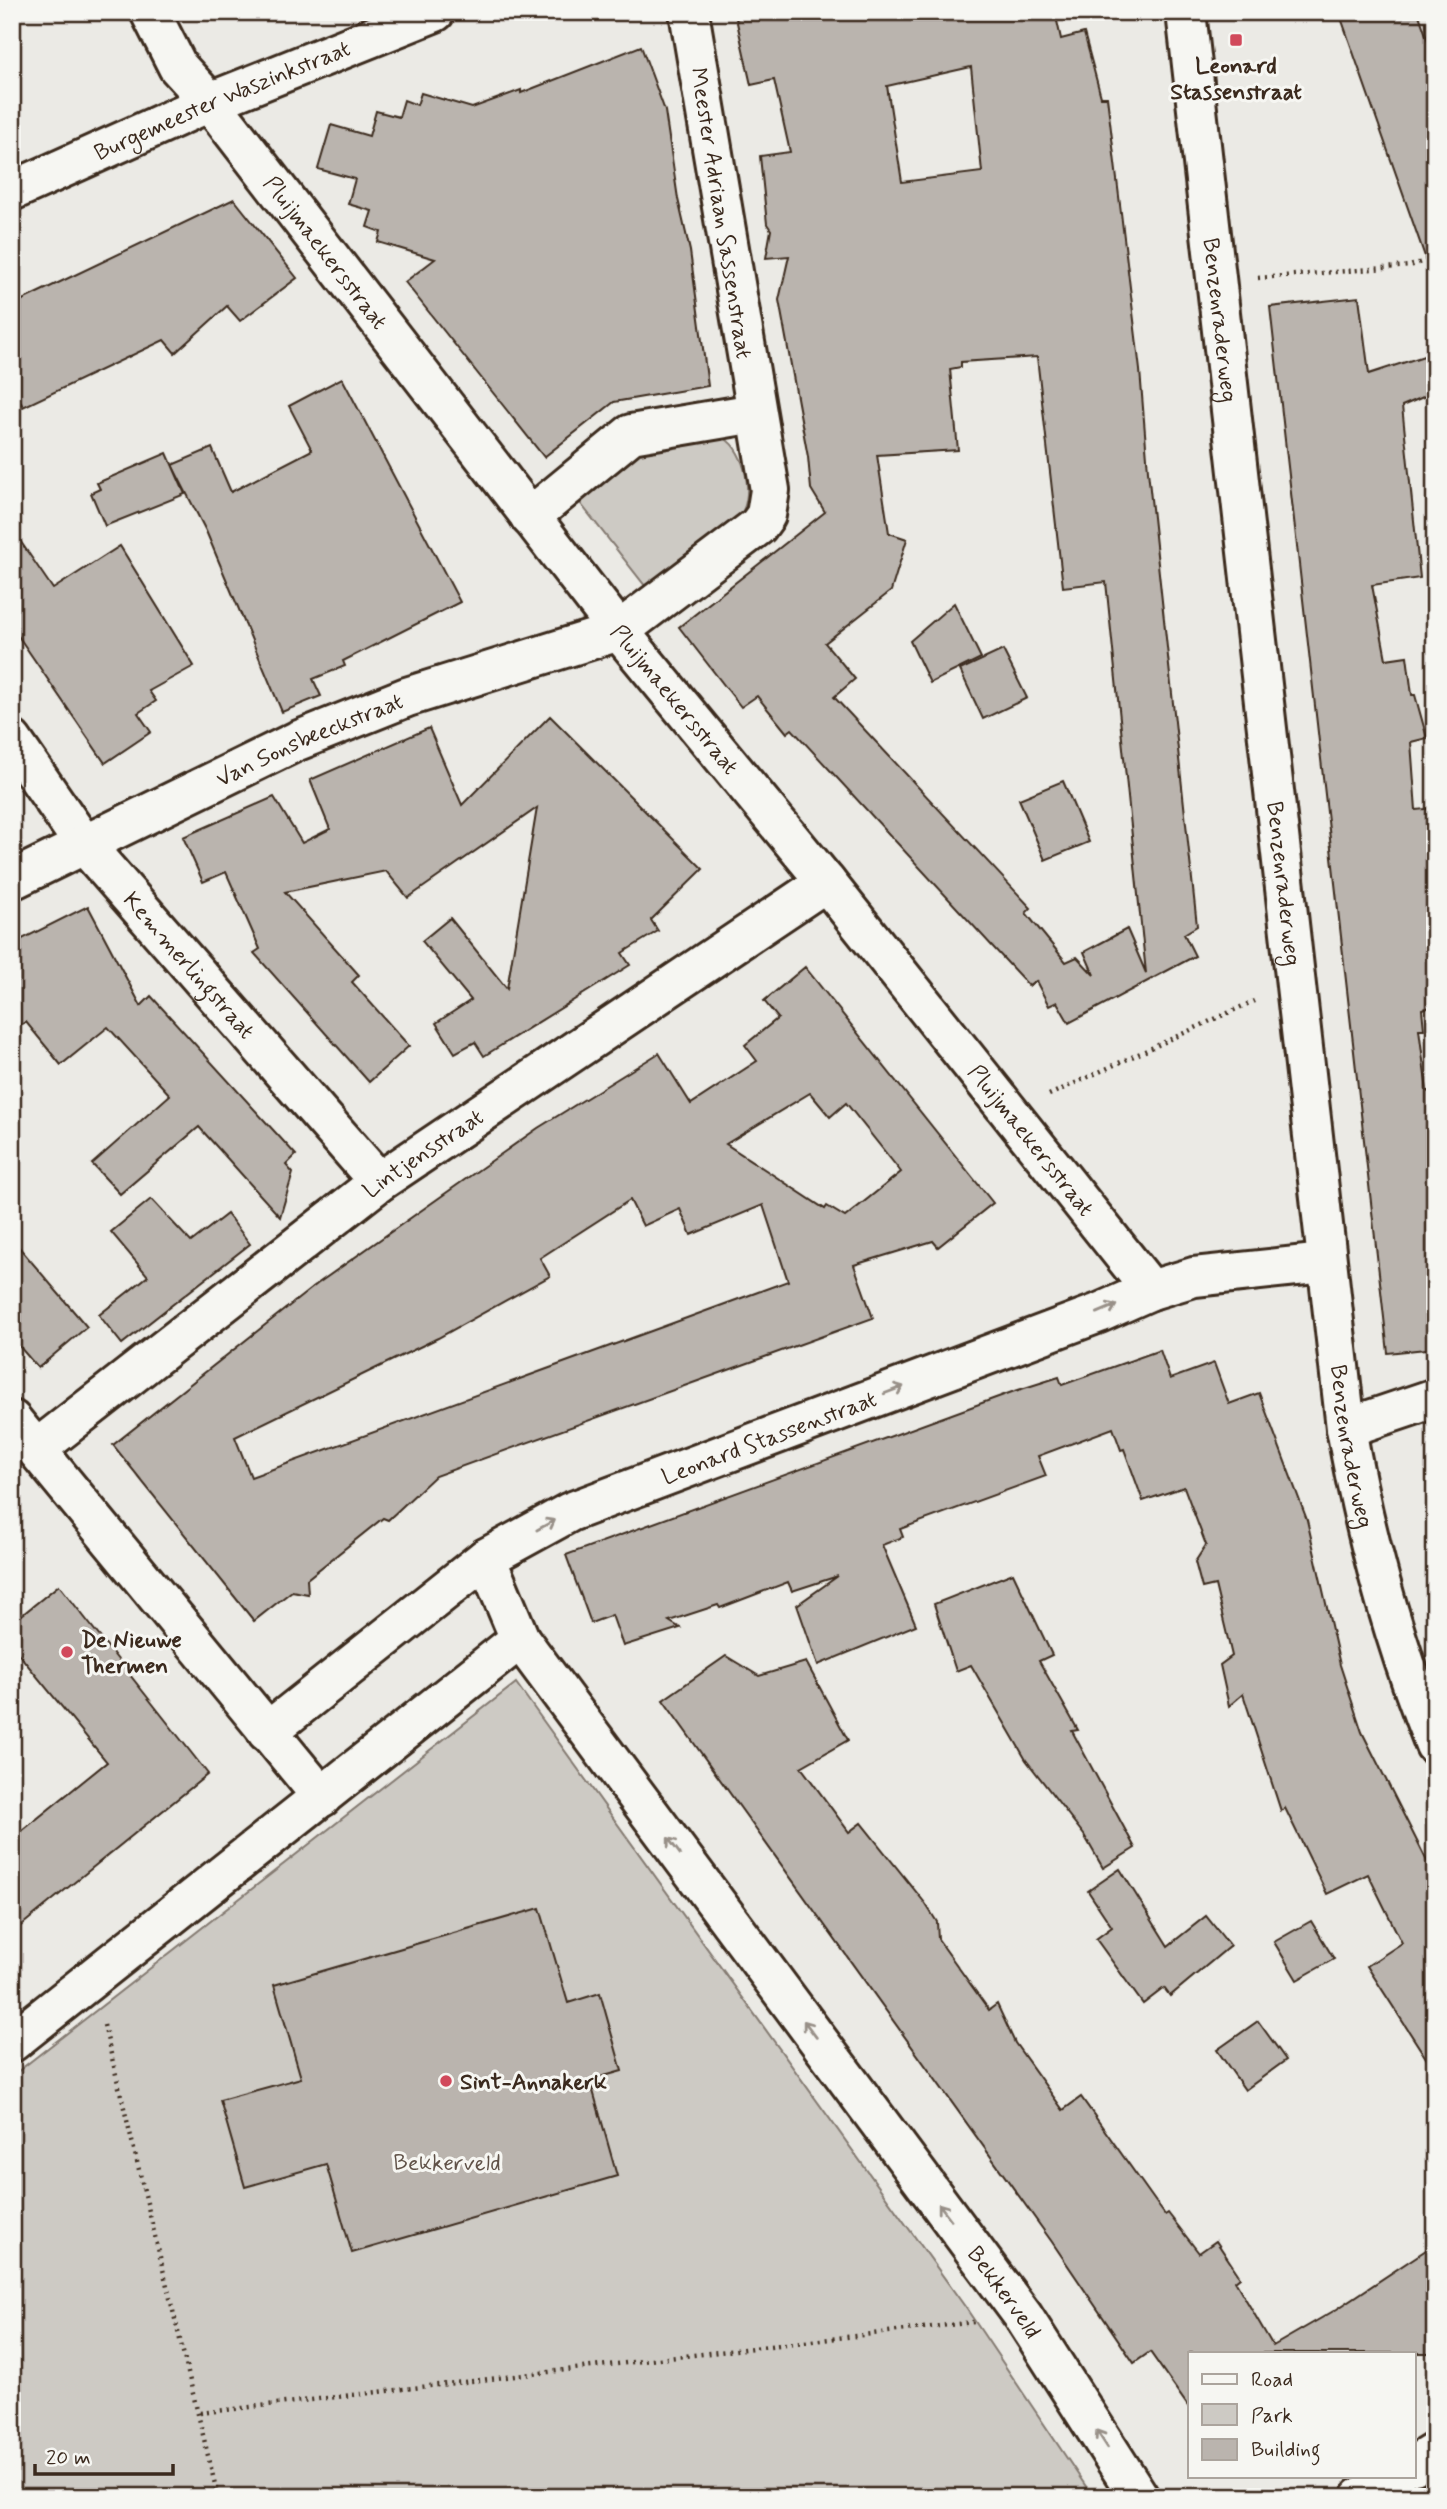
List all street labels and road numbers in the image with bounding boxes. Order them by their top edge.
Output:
street label: Burgemeester Waszinkstraat [90,34,355,169]
street label: Meester Adriaan Sassenstraat [682,66,758,361]
street label: Pluijmaekersstraat [256,171,393,336]
street label: Benzenraderweg [1195,236,1243,404]
street label: Pluijmaekersstraat [603,619,744,782]
street label: Van Sonsbeeckstraat [212,687,408,795]
street label: Benzenraderweg [1258,800,1307,968]
street label: Kemmerlingstraat [115,886,261,1046]
street label: Pluijmaekersstraat [960,1059,1100,1223]
street label: Lintjensstraat [357,1103,490,1206]
street label: Benzenraderweg [1322,1363,1379,1532]
street label: Leonard Stassenstraat [658,1385,881,1493]
street label: Bekkerveld [959,2241,1047,2345]

